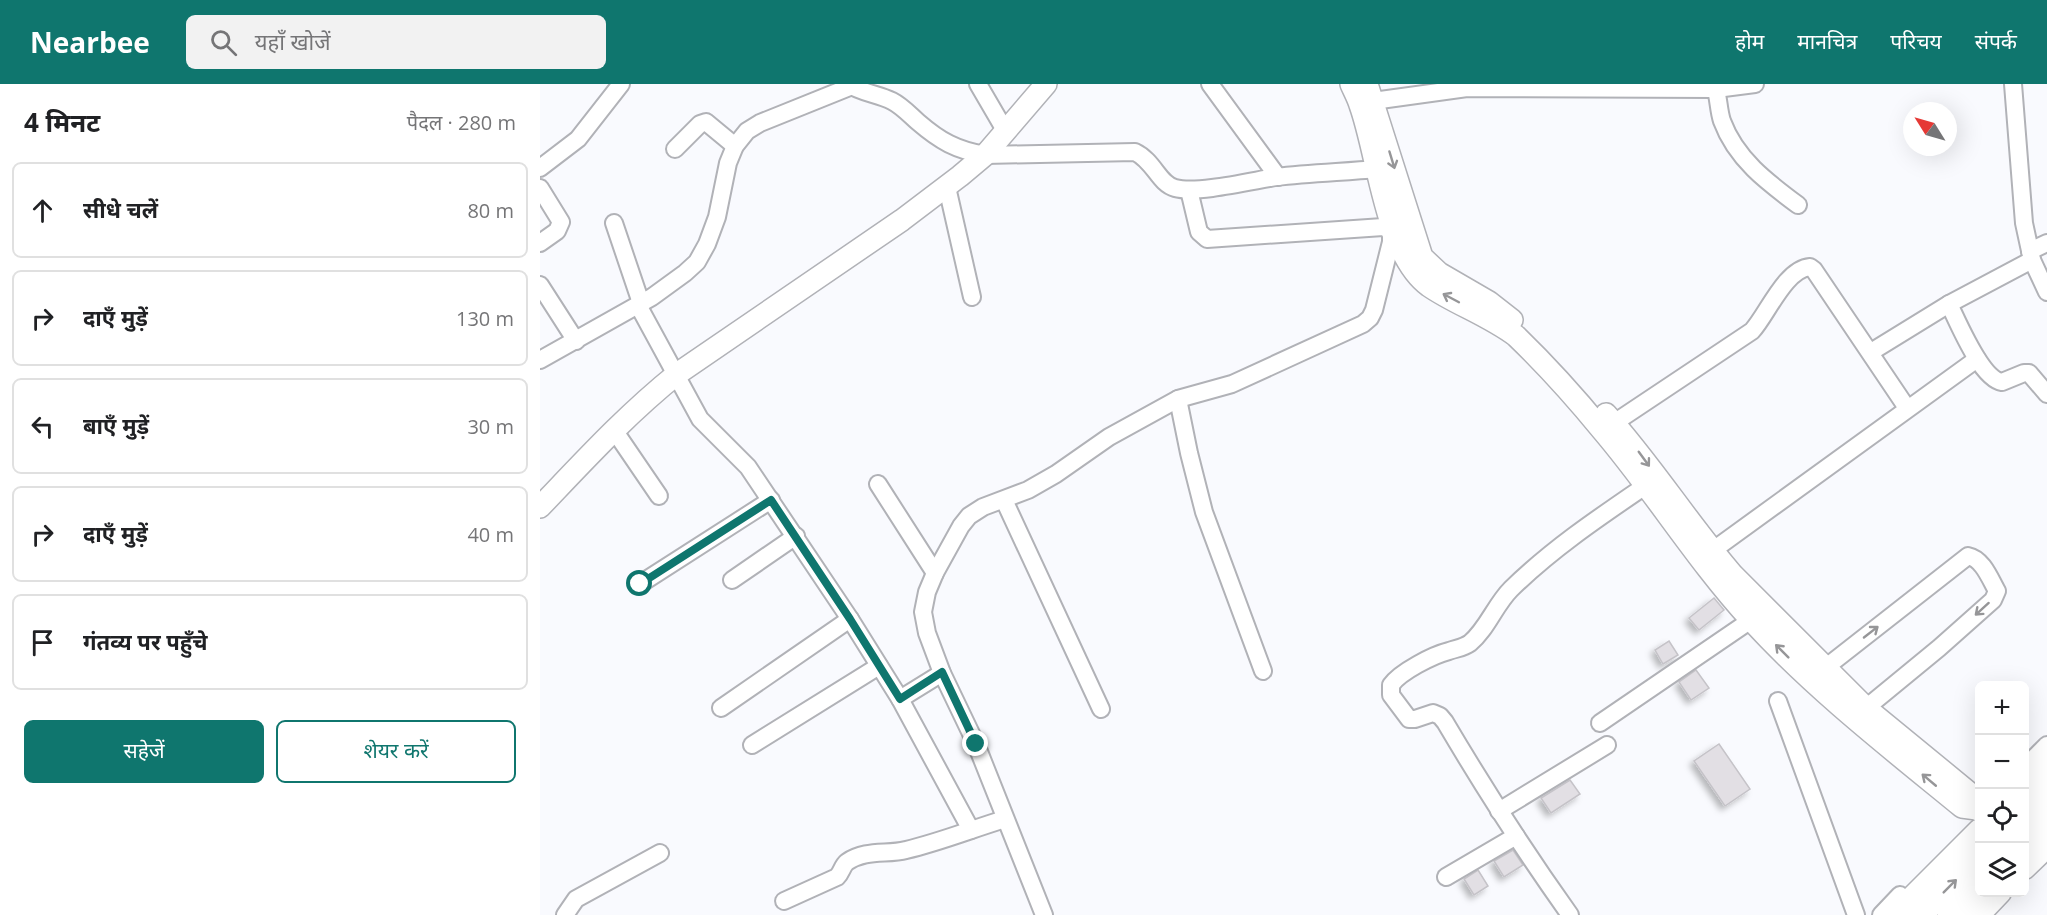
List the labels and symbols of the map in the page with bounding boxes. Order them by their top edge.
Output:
north arrow [1903,102,1957,156]
one-way arrow [1387,150,1398,169]
one-way arrow [1443,292,1460,304]
one-way arrow [1638,451,1651,467]
route start [626,570,652,596]
one-way arrow [1975,602,1990,616]
one-way arrow [1863,625,1879,638]
one-way arrow [1775,644,1790,659]
route end [962,730,988,756]
one-way arrow [1922,773,1937,787]
one-way arrow [1942,878,1957,893]

